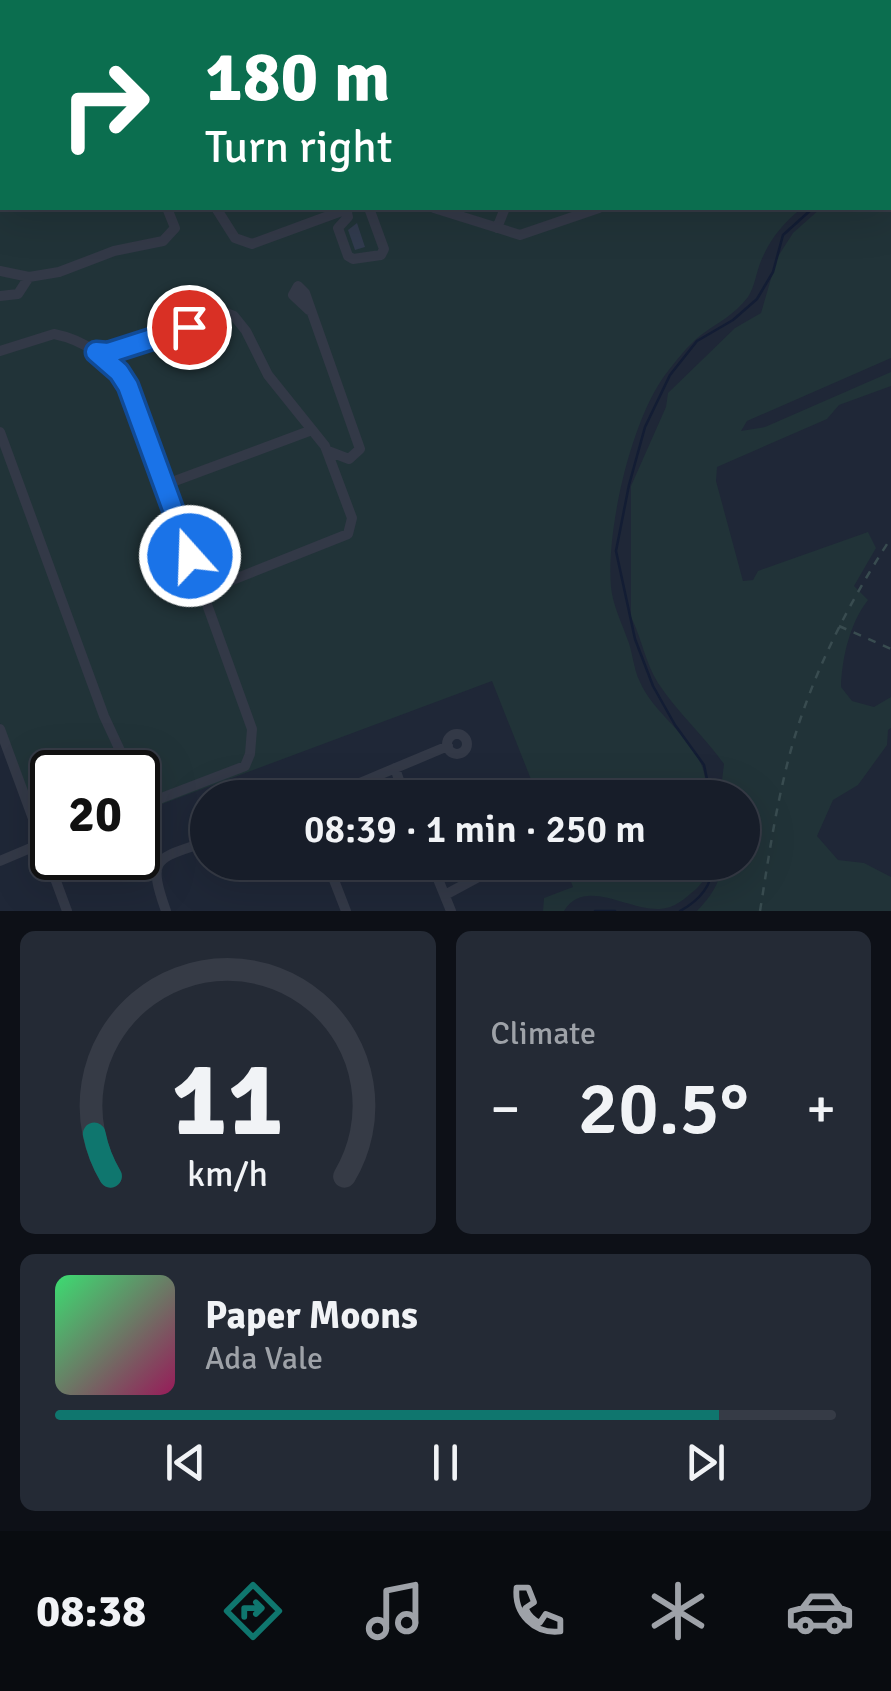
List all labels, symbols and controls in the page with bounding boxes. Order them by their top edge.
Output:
text: 180 m [205,34,390,120]
icon: right [40,40,170,170]
text: Turn right [205,120,393,175]
pin [147,285,232,370]
icon: arrive [162,300,217,355]
position arrow [138,504,242,608]
speed limit sign: 20 [30,750,160,880]
text: 08:39 · 1 min · 250 m [304,806,646,853]
text: Climate [491,1014,596,1053]
text: 11 [172,1036,284,1164]
text: 20.5° [578,1062,749,1155]
text: − [491,1075,520,1143]
text: + [806,1075,836,1143]
text: km/h [187,1152,268,1196]
text: Paper Moons [205,1292,418,1339]
text: Ada Vale [205,1339,323,1378]
icon: previous [158,1435,213,1490]
icon: pause [418,1435,473,1490]
icon: next [678,1435,733,1490]
icon: directions [218,1576,288,1646]
icon: music [360,1576,430,1646]
icon: phone [502,1576,572,1646]
icon: climate [643,1576,713,1646]
icon: car [785,1576,855,1646]
text: 08:38 [36,1584,146,1639]

